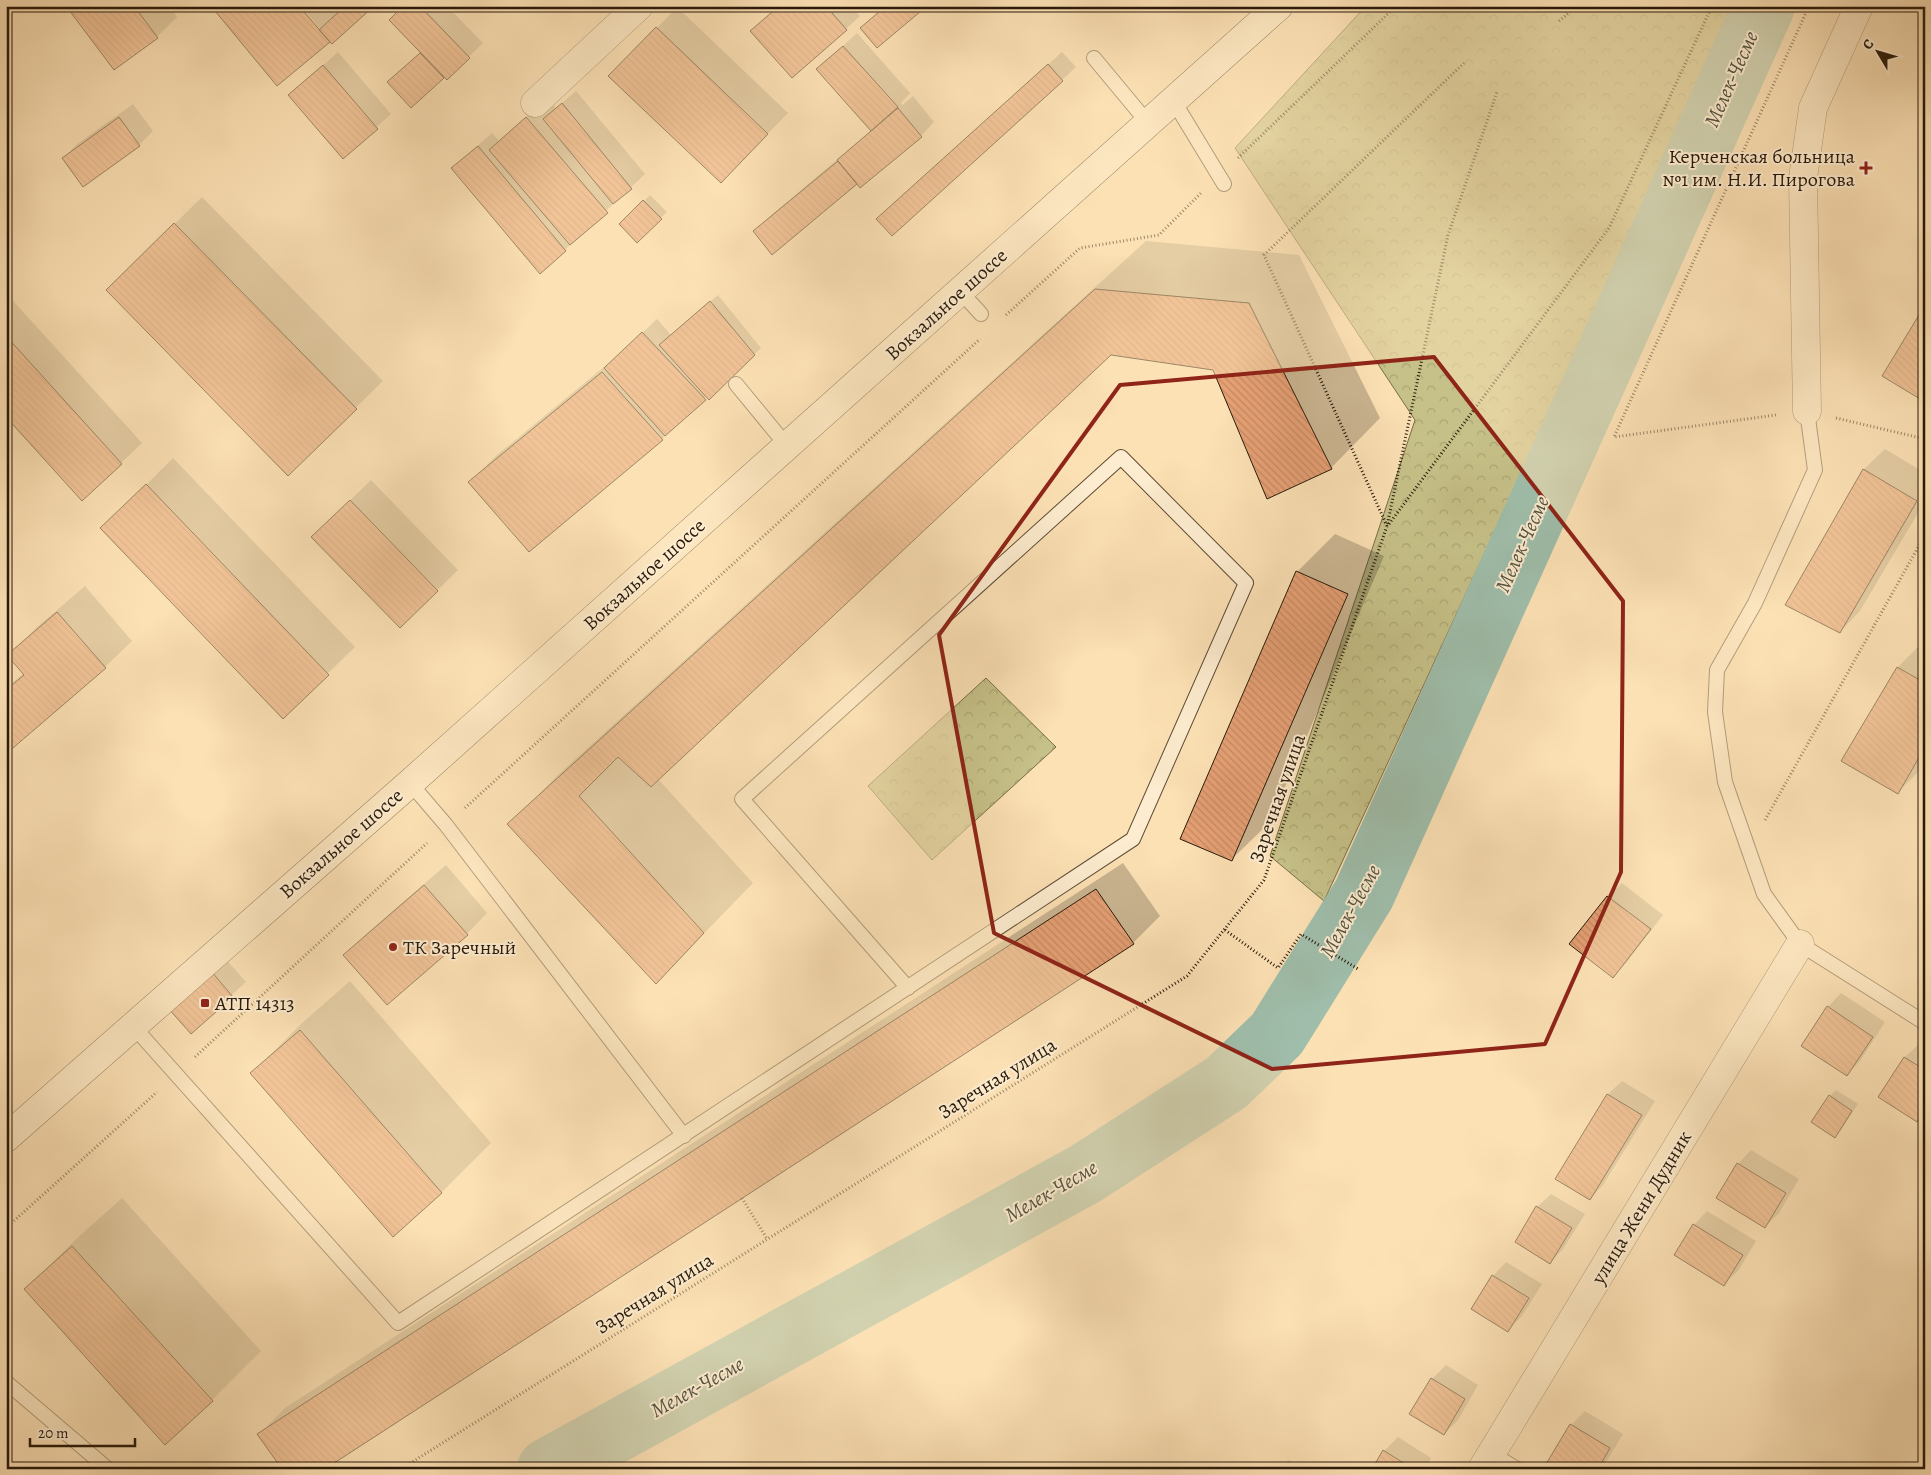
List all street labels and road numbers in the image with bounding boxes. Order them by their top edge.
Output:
street label: Вокзальное шоссе [879,242,1013,367]
street label: Вокзальное шоссе [577,512,711,637]
street label: Заречная улица [1243,729,1312,866]
street label: Вокзальное шоссе [274,782,409,905]
street label: Заречная улица [933,1031,1062,1126]
street label: улица Жени Дудник [1584,1126,1698,1290]
street label: Заречная улица [590,1246,719,1341]

